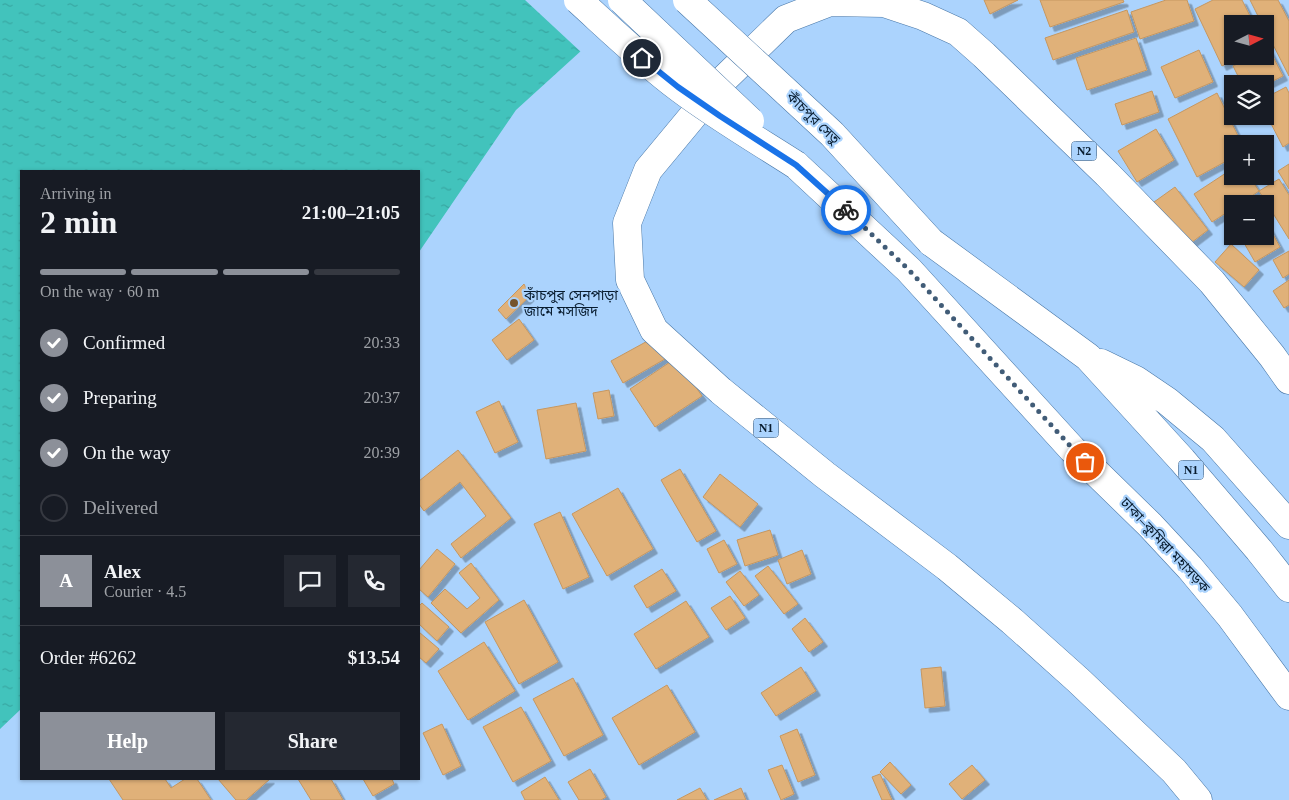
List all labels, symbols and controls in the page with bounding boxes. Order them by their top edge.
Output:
north arrow [1224,15,1274,65]
map controls [1224,15,1274,245]
pin [621,37,663,79]
icon: home [628,44,656,72]
button: layers [1224,75,1274,125]
street label: কাঁচপুর সেতু [782,87,845,149]
button: + [1224,135,1274,185]
road number: N2 [1072,142,1096,160]
text: Arriving in [40,185,112,202]
courier [821,185,871,235]
button: − [1224,195,1274,245]
icon: bike [832,196,860,224]
text: 21:00–21:05 [302,202,400,223]
text: 2 min [40,204,117,240]
text: On the way · 60 m [40,283,160,300]
place label: কাঁচপুর সেনপাড়া জামে মসজিদ [523,286,618,319]
marker: কাঁচপুর সেনপাড়া জামে মসজিদ [508,297,520,309]
icon: check [40,329,68,357]
text: Confirmed [83,332,165,353]
text: 20:33 [364,334,400,351]
icon: check [40,384,68,412]
text: Preparing [83,387,157,408]
text: 20:37 [364,389,400,406]
road number: N1 [754,418,778,438]
icon: check [40,439,68,467]
pin [1064,441,1106,483]
text: On the way [83,442,171,463]
text: 20:39 [364,444,400,461]
icon: bag [1071,448,1099,476]
road number: N1 [1178,460,1204,480]
street label: ঢাকা–কুমিল্লা মহাসড়ক [1116,493,1214,596]
text: Delivered [83,497,158,518]
button: chat [284,555,336,607]
button: phone [348,555,400,607]
text: Alex [104,561,141,582]
text: A [59,570,73,591]
text: Courier · 4.5 [104,583,186,600]
text: Order #6262 [40,647,137,668]
text: $13.54 [348,647,400,668]
button: Help [40,712,215,770]
button: Share [225,712,400,770]

